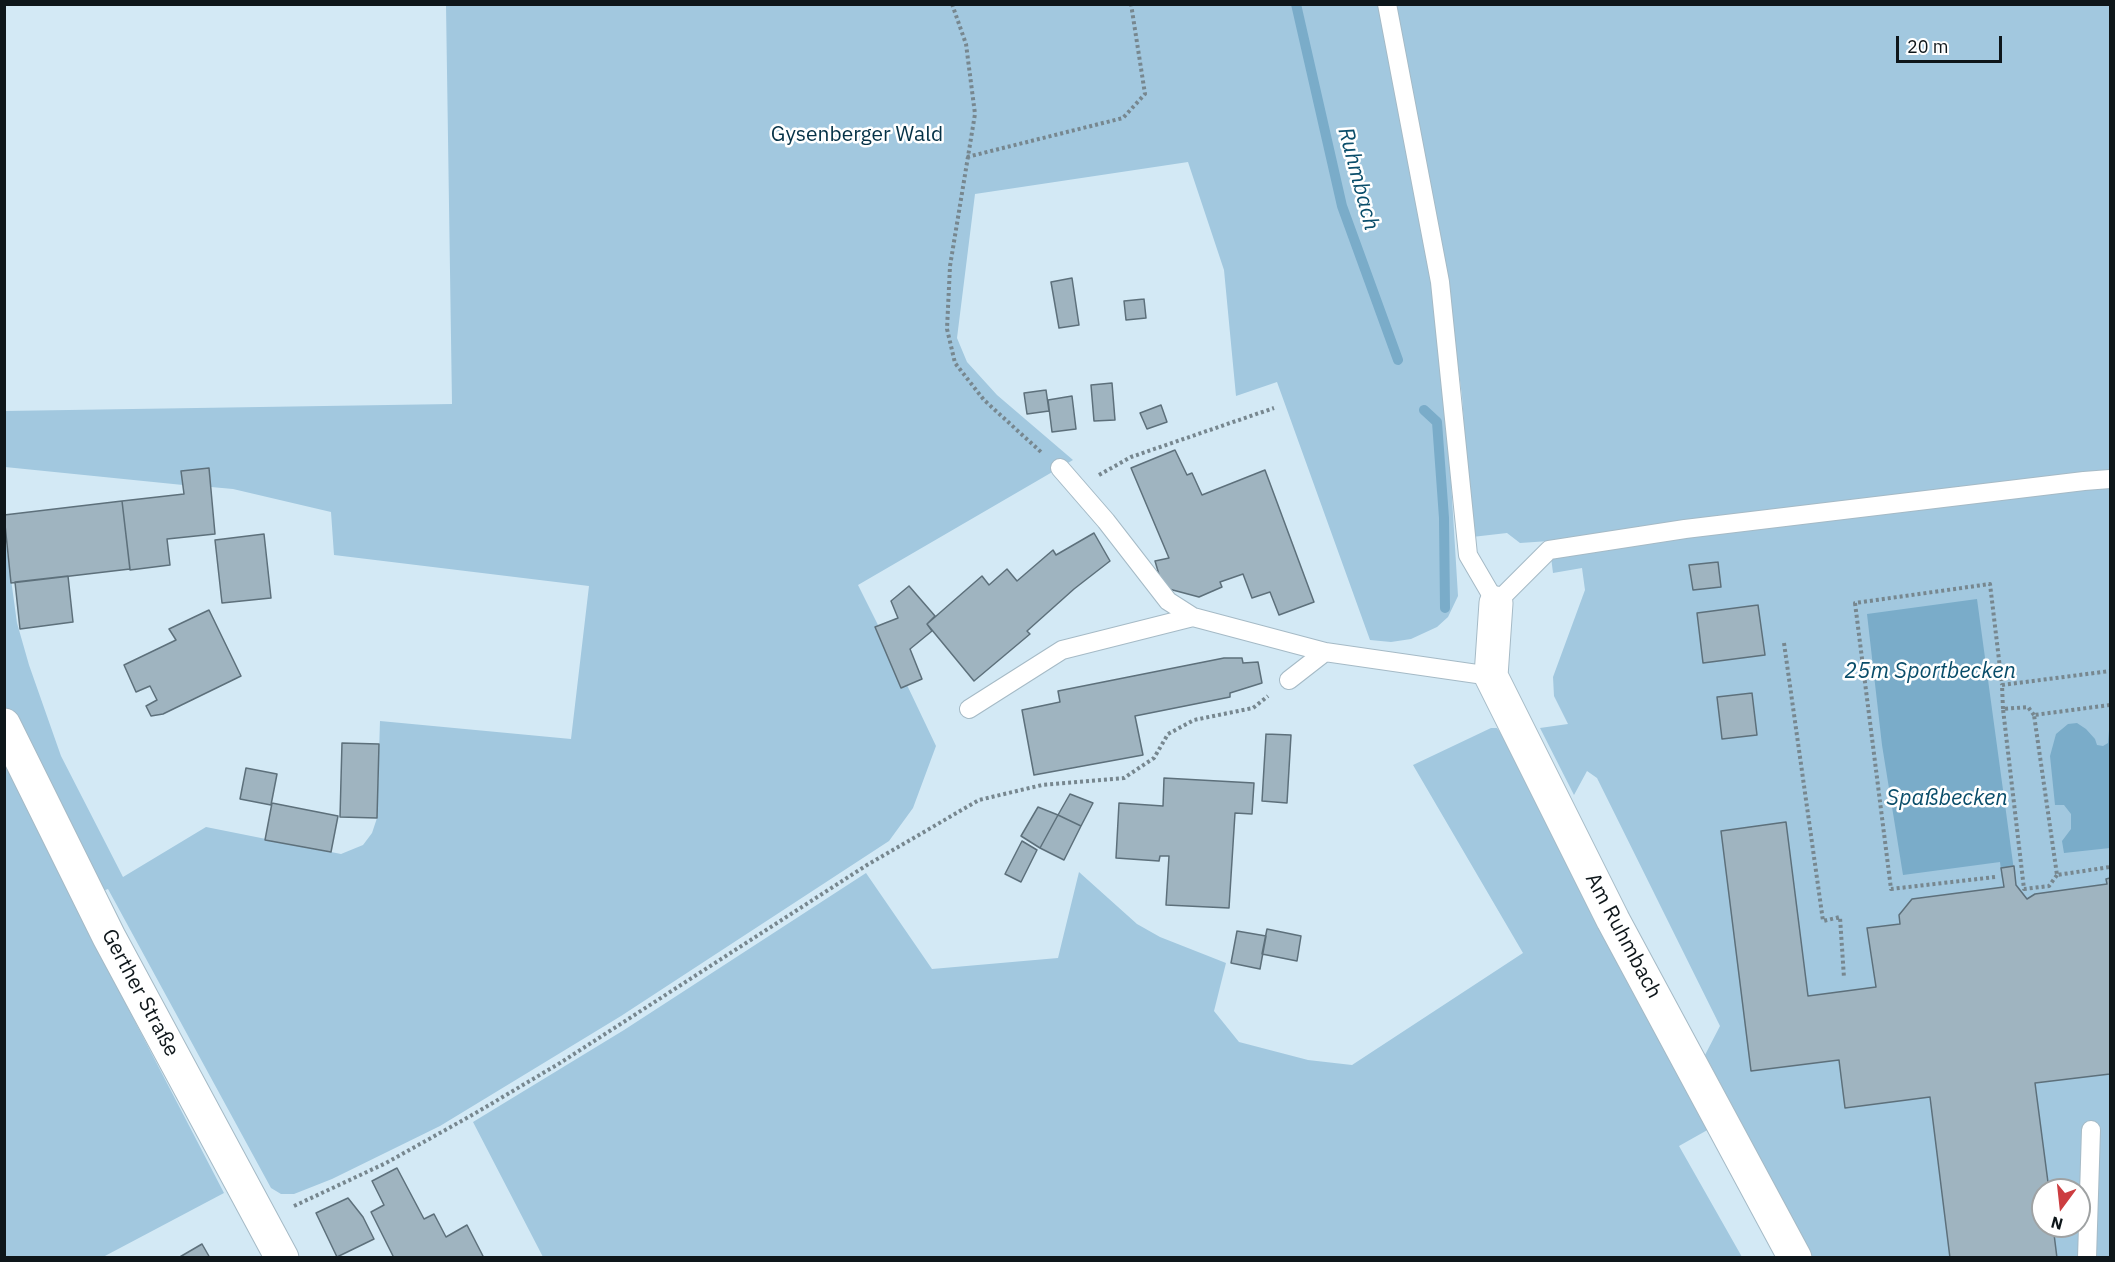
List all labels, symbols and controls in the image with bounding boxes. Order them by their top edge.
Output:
scale bar [1899,24,2006,62]
text: 20 m [1907,35,1949,58]
park label: Gysenberger Wald [771,122,943,148]
water label: Ruhmbach [1332,125,1384,233]
water label: 25m Sportbecken [1844,659,2016,685]
water label: Spaßbecken [1886,786,2008,812]
street label: Am Ruhmbach [1579,869,1667,1003]
street label: Gerther Straße [96,925,184,1061]
north arrow [2031,1178,2091,1238]
text: N [2049,1212,2065,1235]

